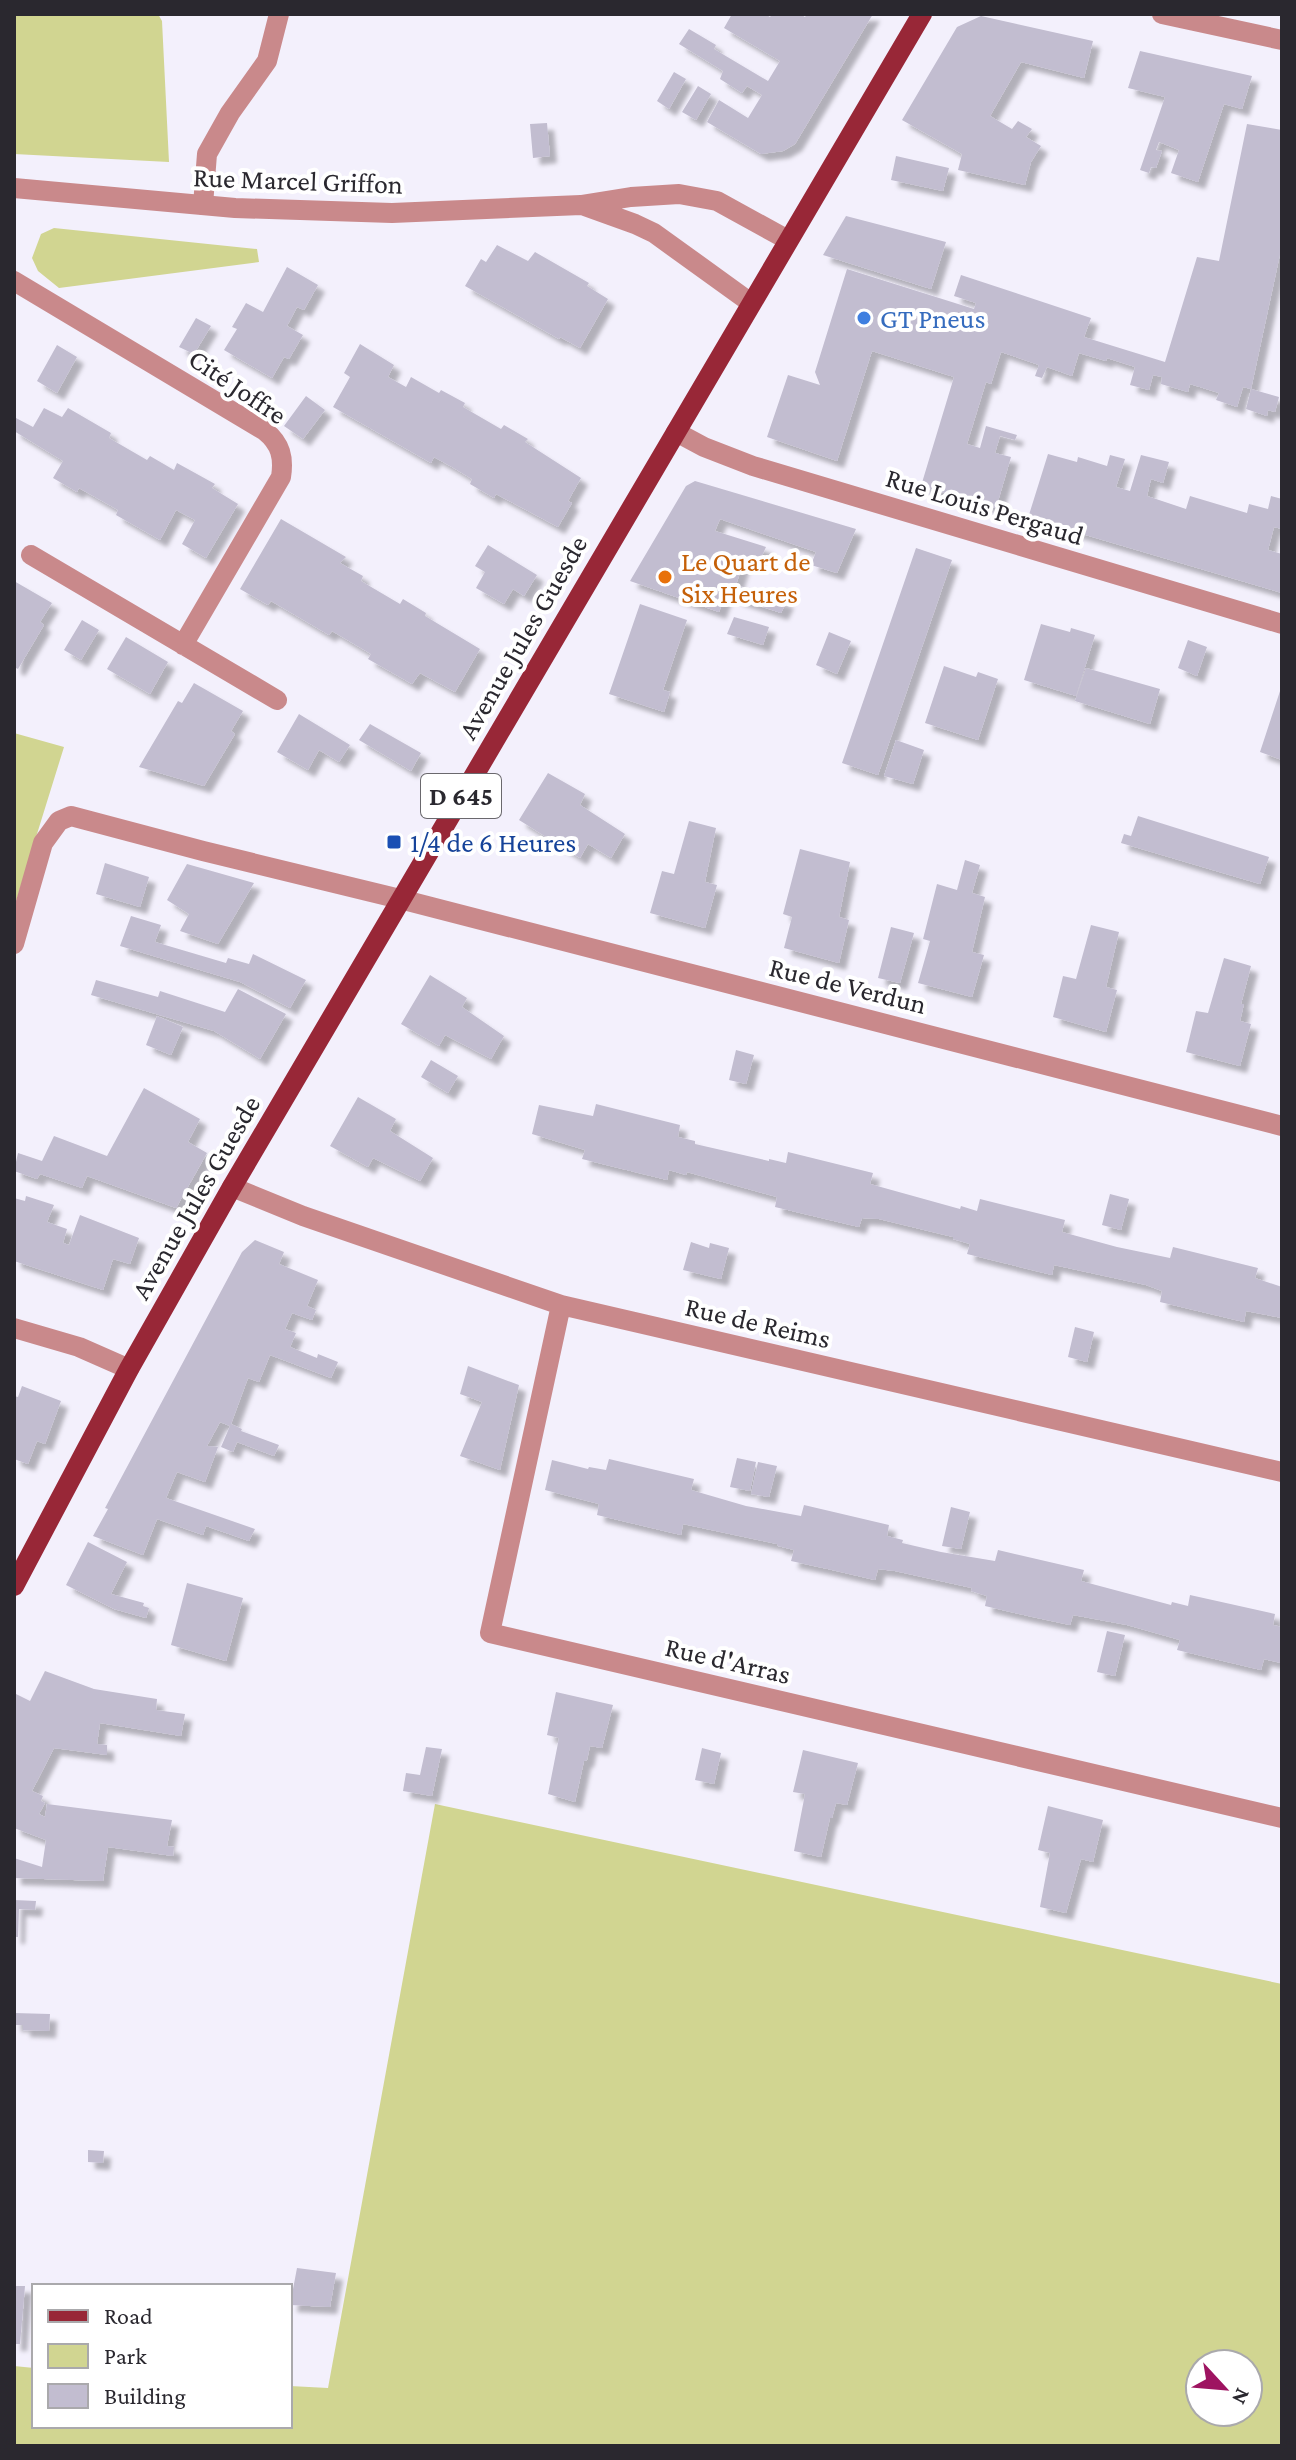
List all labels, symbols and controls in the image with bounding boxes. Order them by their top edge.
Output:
street label: Rue Marcel Griffon [193,161,403,200]
place label: GT Pneus [880,303,985,334]
marker: GT Pneus [855,309,873,327]
street label: Cité Joffre [183,343,292,430]
street label: Rue Louis Pergaud [882,462,1088,551]
street label: Avenue Jules Guesde [452,530,593,745]
place label: Le Quart de Six Heures [681,546,811,609]
marker: Le Quart de Six Heures [656,568,674,586]
road number: D 645 [421,774,501,818]
place label: 1/4 de 6 Heures [410,827,576,858]
marker: 1/4 de 6 Heures [385,833,403,851]
street label: Rue de Verdun [766,951,930,1020]
street label: Avenue Jules Guesde [125,1090,266,1305]
street label: Rue de Reims [682,1291,834,1354]
street label: Rue d'Arras [662,1631,794,1690]
legend [32,2284,292,2428]
text: Road [104,2302,153,2329]
text: Park [104,2342,147,2369]
north arrow [1184,2348,1264,2428]
text: Building [104,2382,186,2409]
text: N [1227,2384,1256,2409]

